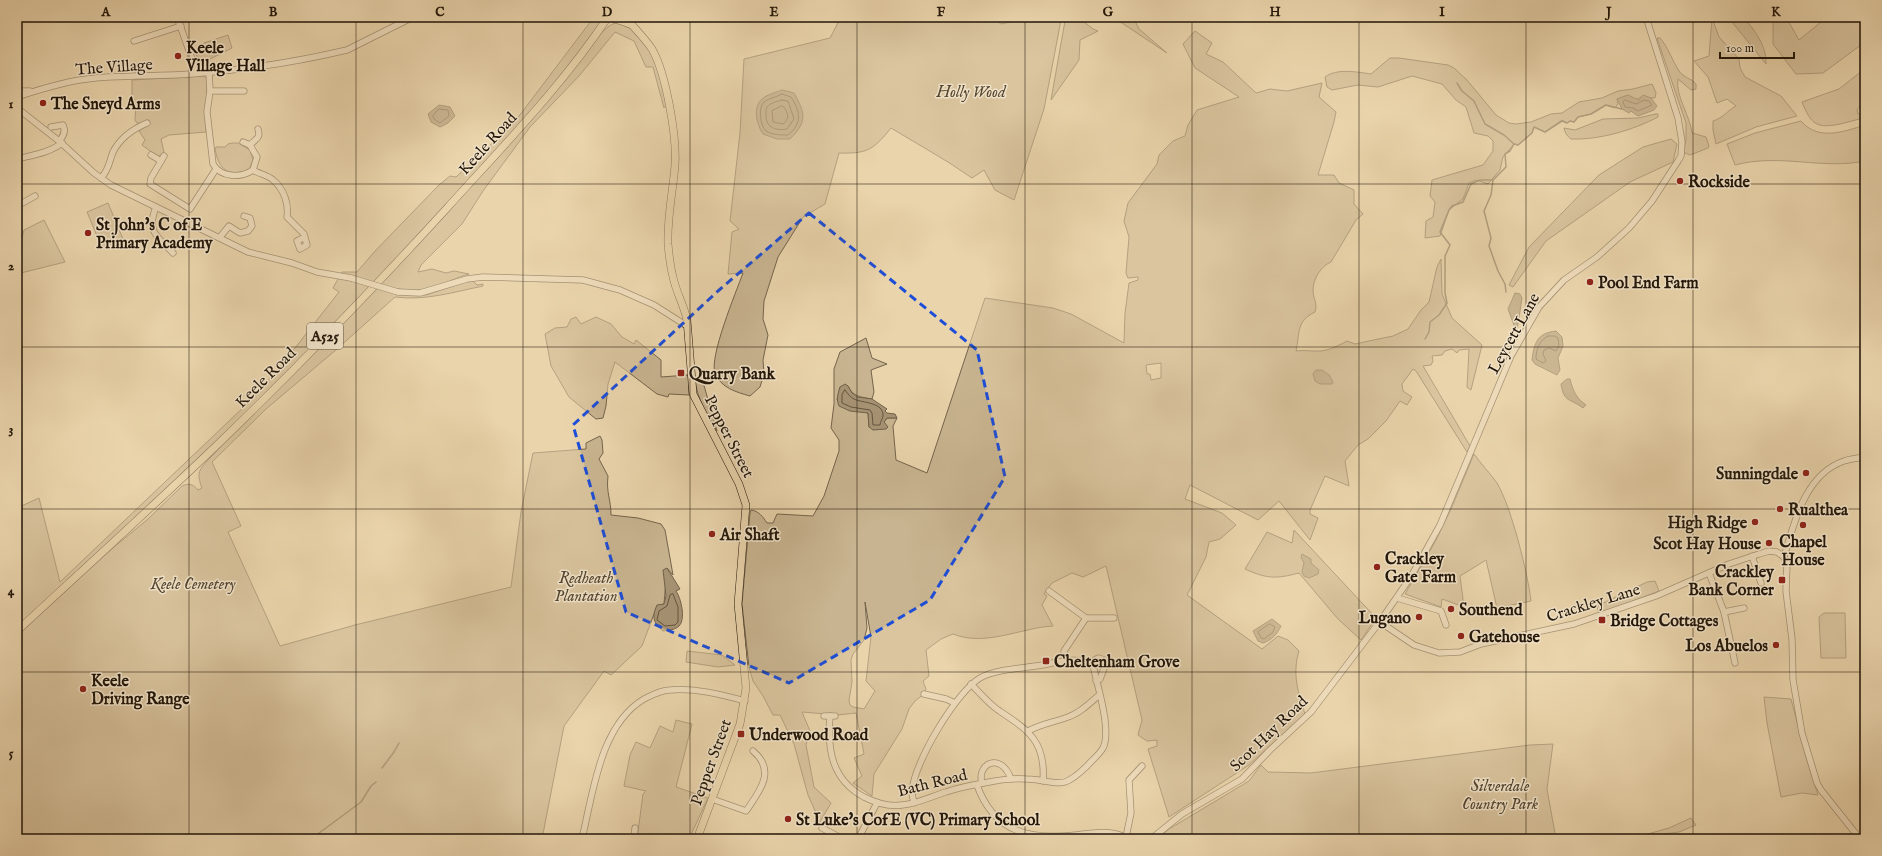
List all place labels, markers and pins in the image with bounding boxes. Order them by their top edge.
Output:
place label: Keele Village Hall [185,39,266,77]
marker: Keele Village Hall [173,51,183,61]
place label: The Sneyd Arms [50,95,161,115]
marker: The Sneyd Arms [38,98,48,108]
place label: Rockside [1688,173,1751,193]
marker: Rockside [1675,176,1685,186]
place label: St John's C of E Primary Academy [96,216,214,254]
marker: St John's C of E Primary Academy [83,228,93,238]
place label: Pool End Farm [1598,274,1699,294]
marker: Pool End Farm [1585,277,1595,287]
place label: Quarry Bank [689,365,775,385]
marker: Quarry Bank [676,368,686,378]
place label: Sunningdale [1716,465,1799,485]
marker: Sunningdale [1801,468,1811,478]
place label: Rualthea [1788,501,1849,521]
marker: Rualthea [1775,504,1785,514]
place label: High Ridge [1667,514,1748,534]
marker: High Ridge [1750,517,1760,527]
marker: Chapel House [1798,520,1808,530]
place label: Air Shaft [719,526,780,546]
marker: Air Shaft [707,529,717,539]
place label: Chapel House [1779,533,1827,571]
place label: Scot Hay House [1653,535,1762,555]
marker: Scot Hay House [1764,538,1774,548]
place label: Crackley Gate Farm [1385,550,1457,588]
marker: Crackley Gate Farm [1372,562,1382,572]
place label: Crackley Bank Corner [1688,563,1775,601]
marker: Crackley Bank Corner [1777,575,1787,585]
place label: Southend [1459,601,1523,621]
marker: Southend [1446,604,1456,614]
place label: Lugano [1359,609,1411,629]
marker: Lugano [1414,612,1424,622]
place label: Bridge Cottages [1610,612,1719,632]
marker: Bridge Cottages [1597,615,1607,625]
place label: Gatehouse [1469,628,1540,648]
marker: Gatehouse [1456,631,1466,641]
place label: Los Abuelos [1685,637,1768,657]
marker: Los Abuelos [1771,640,1781,650]
place label: Cheltenham Grove [1054,653,1180,673]
marker: Cheltenham Grove [1041,656,1051,666]
place label: Keele Driving Range [91,672,190,710]
marker: Keele Driving Range [78,684,88,694]
place label: Underwood Road [748,726,869,746]
marker: Underwood Road [736,729,746,739]
place label: St Luke's CofE (VC) Primary School [796,811,1040,831]
marker: St Luke's CofE (VC) Primary School [783,814,793,824]

